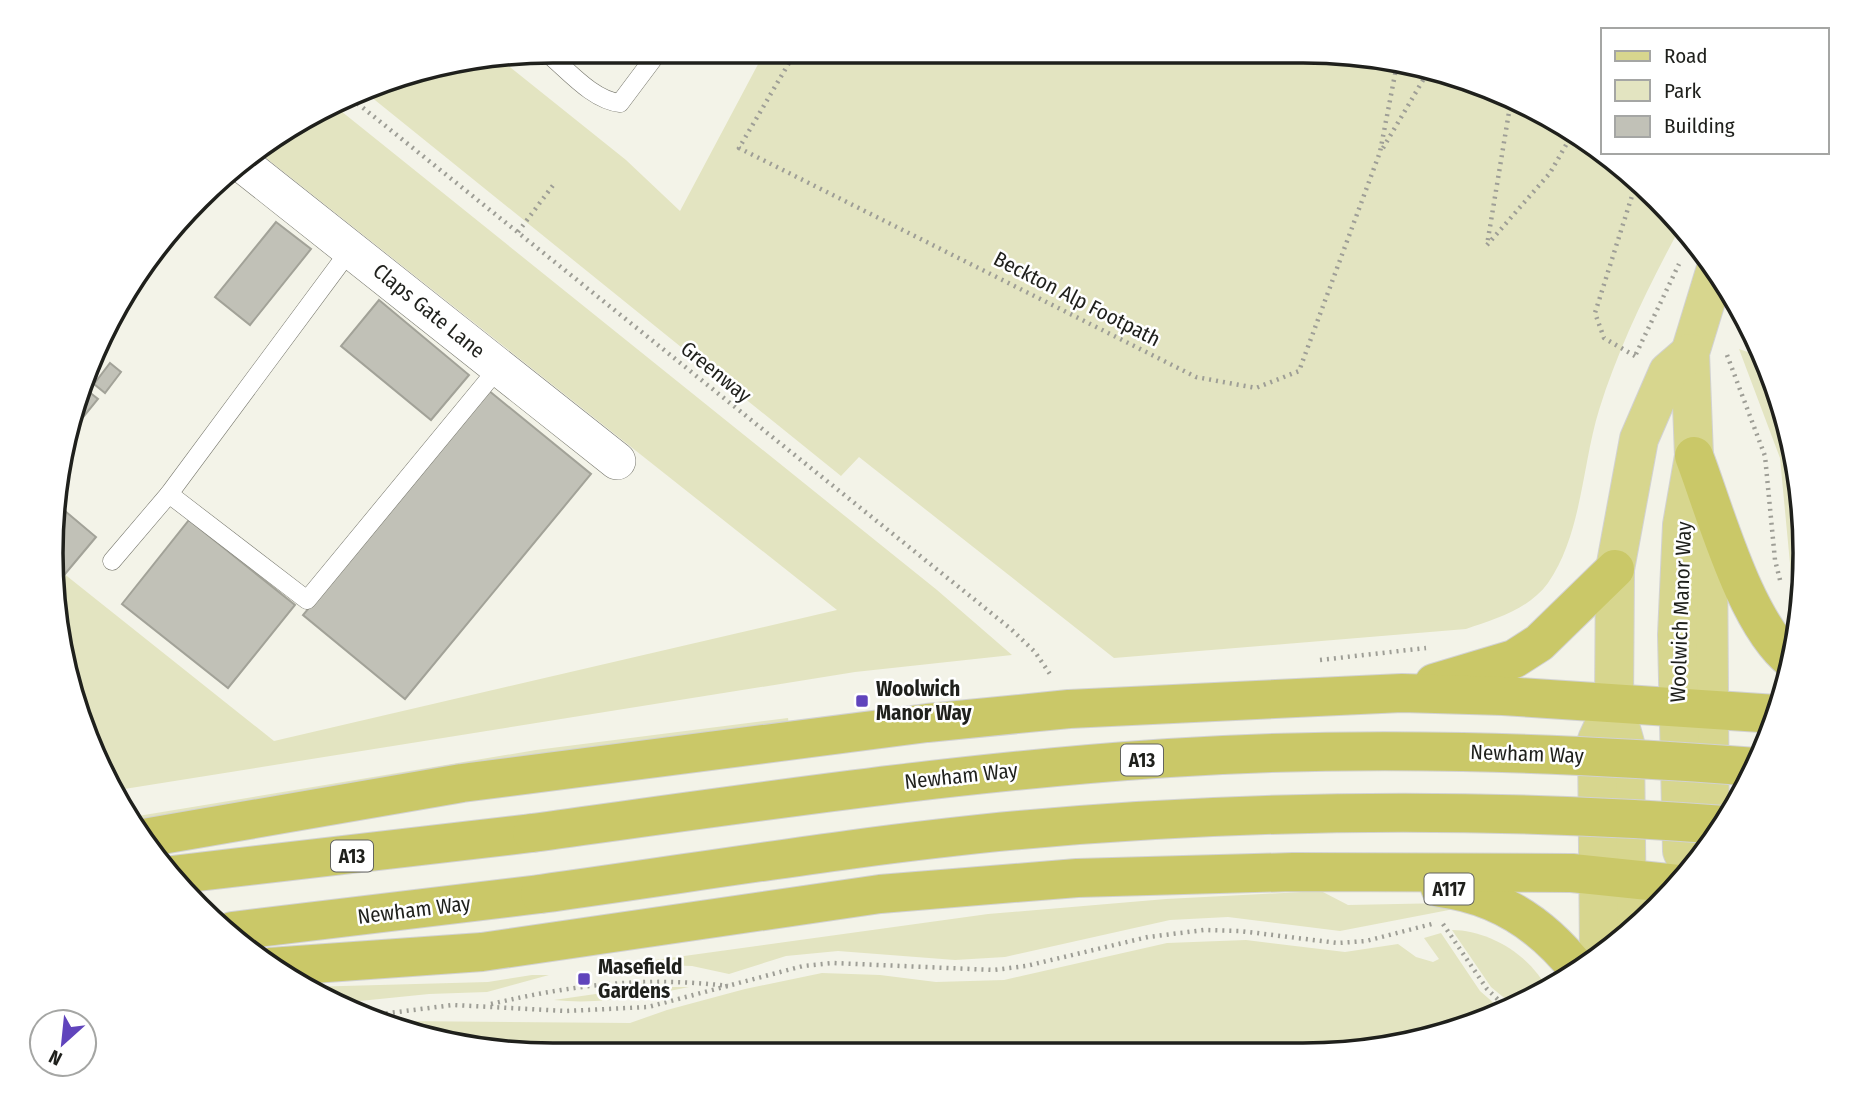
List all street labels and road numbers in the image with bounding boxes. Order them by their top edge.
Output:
street label: Beckton Alp Footpath [989,246,1165,352]
street label: Claps Gate Lane [368,258,490,364]
street label: Greenway [675,336,757,409]
street label: Woolwich Manor Way [1665,520,1697,703]
street label: Newham Way [1470,739,1585,769]
road number: A13 [1121,744,1163,776]
street label: Newham Way [903,757,1020,795]
road number: A13 [331,841,373,872]
road number: A117 [1424,874,1474,904]
street label: Newham Way [356,890,473,930]

